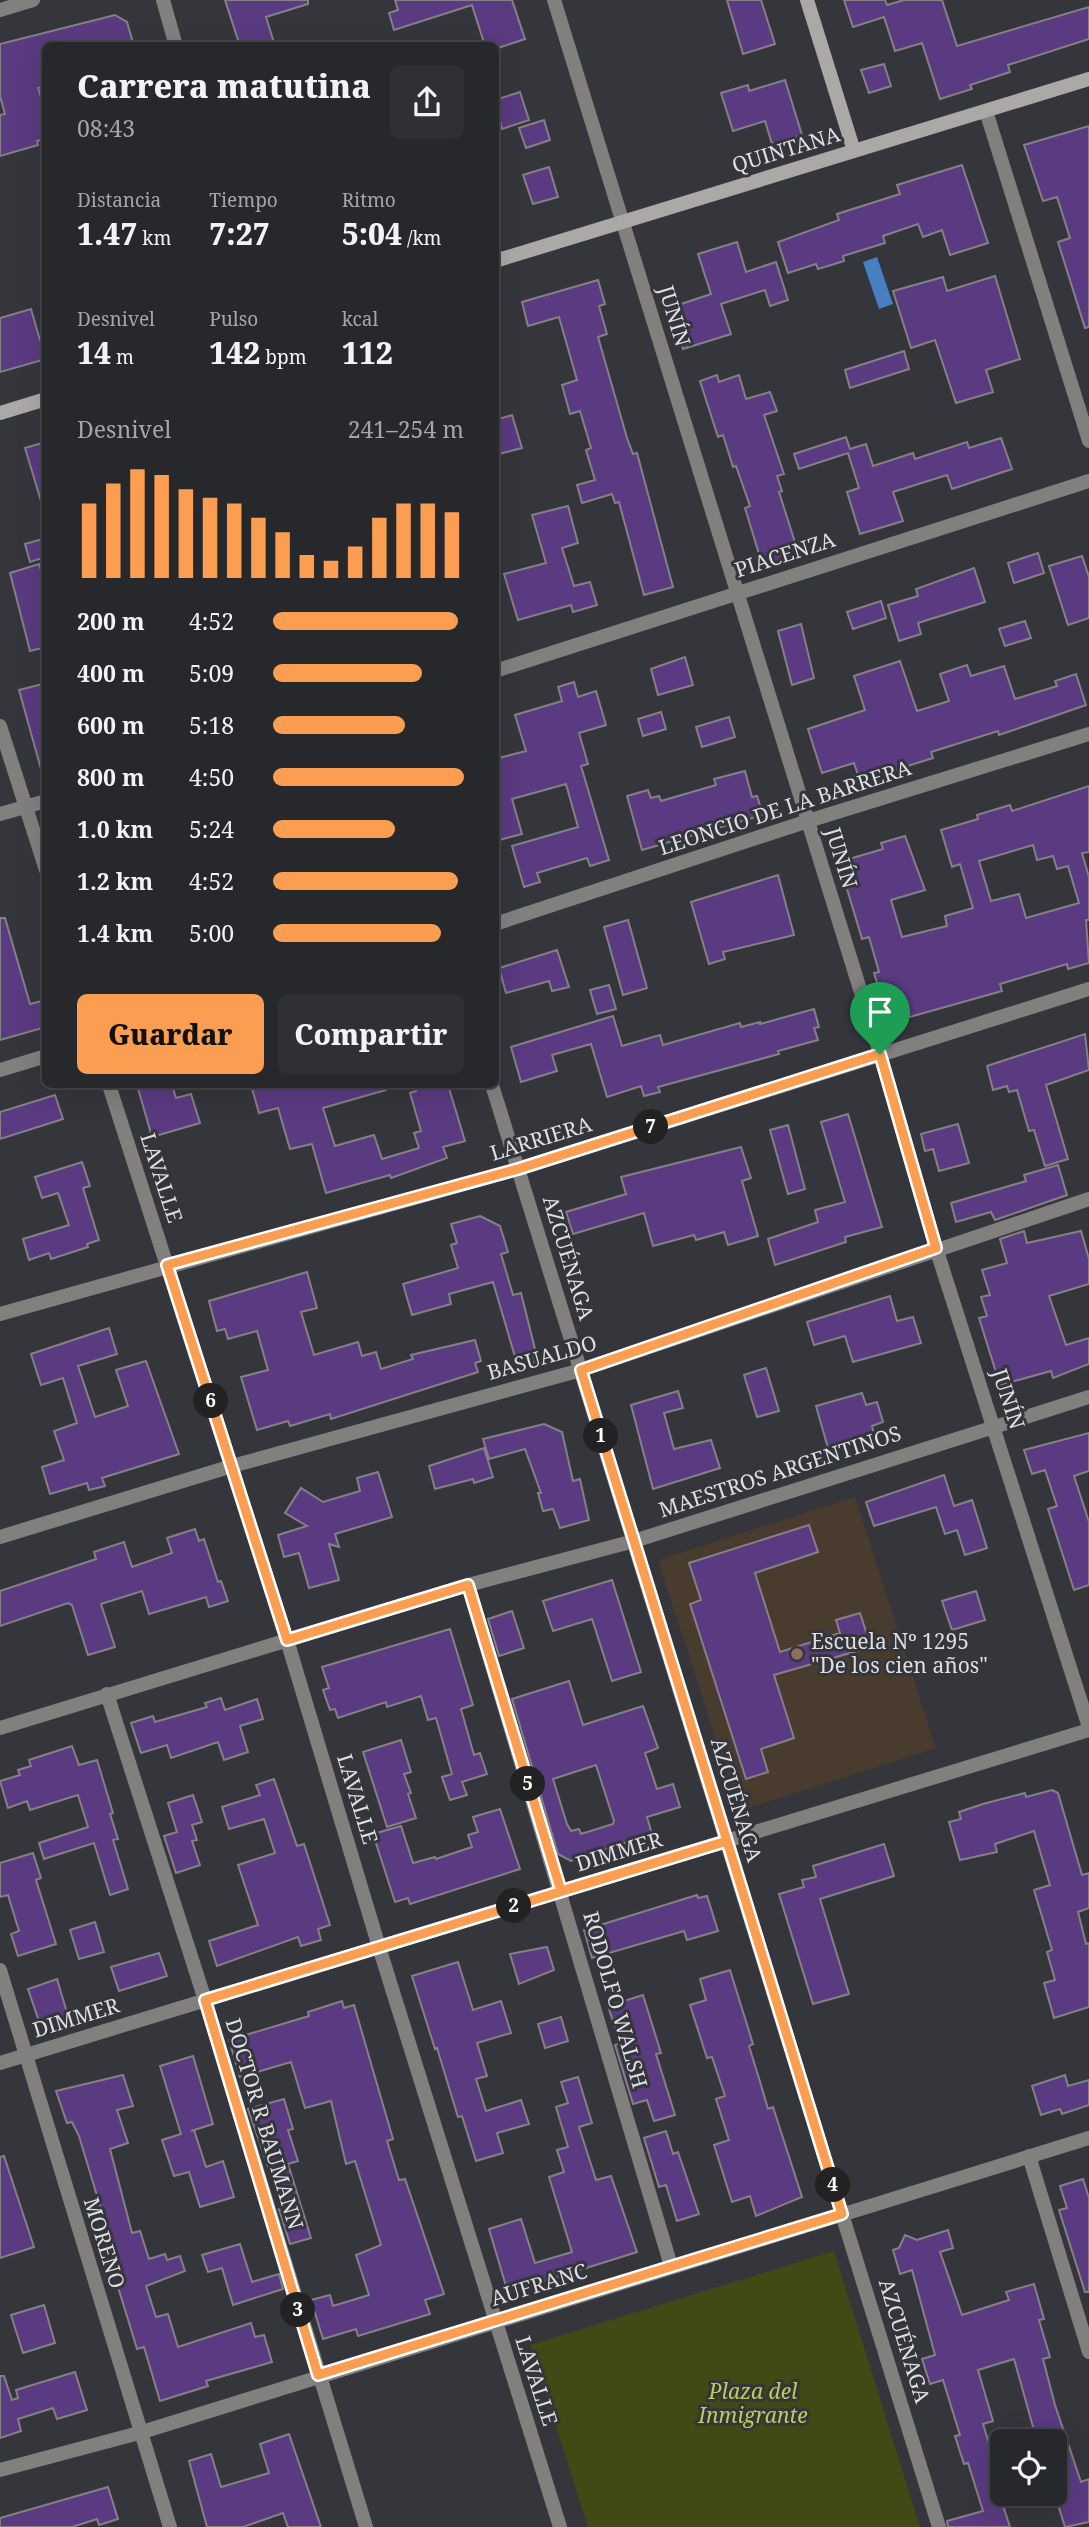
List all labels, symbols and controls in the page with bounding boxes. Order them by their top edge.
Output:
text: Carrera matutina [77,64,371,107]
button: share [390,65,464,139]
text: 08:43 [77,112,135,144]
street label: QUINTANA [728,119,843,179]
text: Distancia [77,187,161,213]
text: Tiempo [209,187,278,213]
text: Ritmo [342,187,396,213]
text: 1.47 [77,213,137,254]
text: 7:27 [209,213,270,254]
text: 5:04 [342,213,402,254]
text: km [137,225,171,251]
text: /km [402,225,442,251]
street label: JUNÍN [652,281,697,350]
text: Desnivel [77,306,155,332]
text: Pulso [209,306,258,332]
text: kcal [342,306,378,332]
text: 14 [77,332,111,373]
text: 142 [209,332,260,373]
text: 112 [342,332,393,373]
text: m [111,344,134,370]
text: bpm [260,344,307,370]
text: Desnivel [77,413,171,445]
text: 241–254 m [348,413,464,445]
street label: PIACENZA [731,525,839,583]
text: 200 m [77,605,145,637]
text: 4:52 [189,605,234,637]
text: 400 m [77,657,145,689]
text: 5:09 [189,657,234,689]
text: 600 m [77,709,145,741]
text: 5:18 [189,709,234,741]
street label: LEONCIO DE LA BARRERA [655,753,915,861]
text: 800 m [77,761,145,793]
text: 4:50 [189,761,234,793]
text: 1.0 km [77,813,153,845]
text: 5:24 [189,813,234,845]
street label: JUNÍN [819,823,864,892]
text: 1.2 km [77,865,153,897]
text: 4:52 [189,865,234,897]
text: 1.4 km [77,917,153,949]
text: 5:00 [189,917,234,949]
pin [850,982,910,1054]
icon: arrive [861,993,899,1031]
button: Guardar [77,994,264,1074]
button: Compartir [278,994,464,1074]
street label: LARRIERA [486,1109,595,1167]
pin: 7 [634,1110,668,1144]
text: 7 [645,1113,656,1139]
street label: LAVALLE [134,1129,190,1226]
street label: AZCUÉNAGA [537,1192,601,1323]
street label: BASUALDO [484,1328,600,1386]
street label: JUNÍN [986,1364,1032,1433]
pin: 6 [194,1384,228,1418]
text: 6 [205,1387,216,1413]
pin: 1 [584,1418,618,1454]
street label: MAESTROS ARGENTINOS [655,1419,904,1523]
text: 1 [595,1422,606,1448]
place label: Escuela Nº 1295 "De los cien años" [811,1627,988,1679]
marker: Escuela Nº 1295 "De los cien años" [789,1646,805,1662]
street label: AZCUÉNAGA [705,1734,769,1865]
street label: LAVALLE [331,1750,385,1847]
pin: 5 [510,1766,546,1802]
text: 5 [522,1770,533,1796]
street label: DIMMER [572,1825,666,1877]
pin: 2 [496,1888,532,1924]
text: 2 [508,1892,519,1918]
street label: RODOLFO WALSH [577,1908,655,2091]
street label: DIMMER [29,1991,123,2043]
street label: DOCTOR R BAUMANN [219,2015,310,2233]
pin: 4 [816,2168,850,2202]
text: 4 [827,2171,838,2197]
street label: MORENO [78,2194,132,2292]
street label: AUFRANC [487,2256,590,2312]
street label: AZCUÉNAGA [873,2275,937,2406]
pin: 3 [280,2292,316,2328]
text: 3 [292,2296,303,2322]
street label: LAVALLE [509,2332,565,2429]
park label: Plaza del Inmigrante [697,2377,808,2429]
map controls [990,2429,1067,2506]
button: locate [990,2429,1067,2506]

